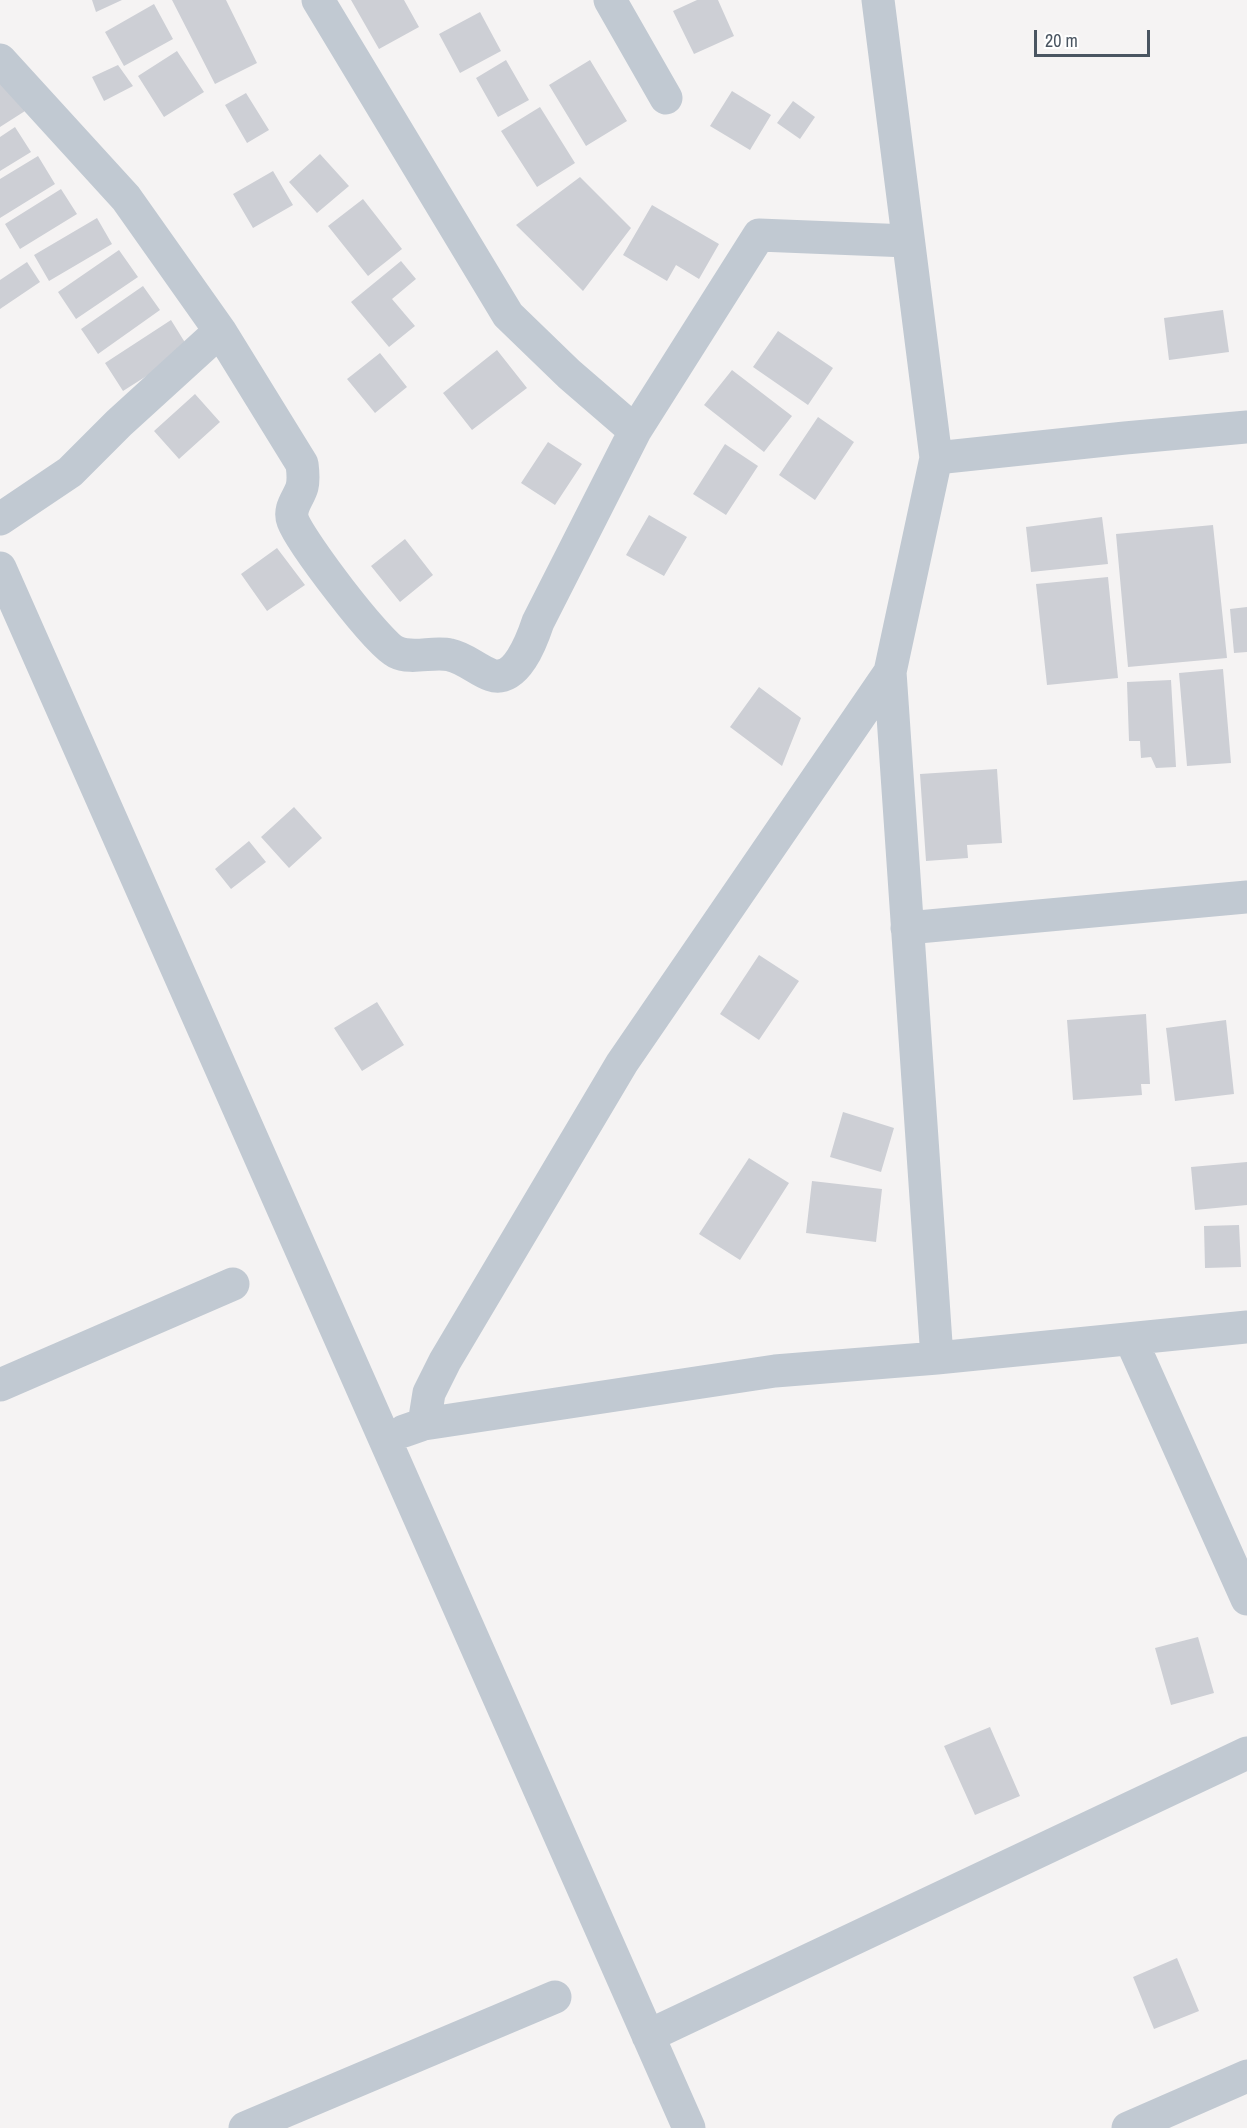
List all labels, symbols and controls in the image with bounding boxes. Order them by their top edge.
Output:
scale bar [1037,18,1152,56]
text: 20 m [1045,28,1078,53]

